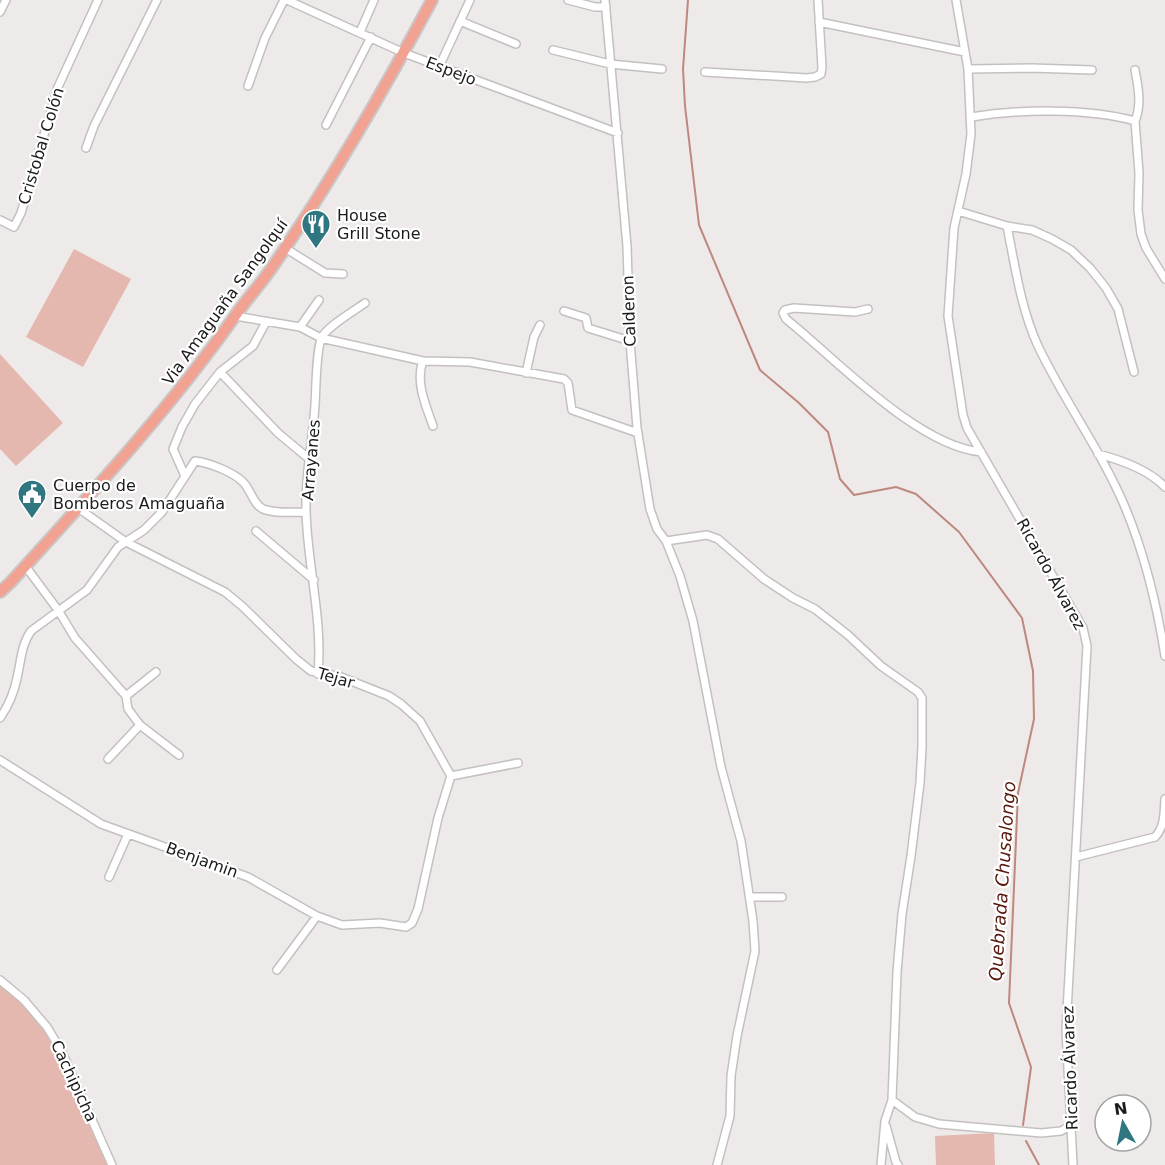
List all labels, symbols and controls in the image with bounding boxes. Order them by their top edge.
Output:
street label: Espejo [423,53,479,89]
street label: Cristobal Colón [14,85,68,207]
place label: House Grill Stone [337,206,421,243]
restaurant icon: House Grill Stone [300,208,332,250]
street label: Via Amaguaña Sangolquí [158,215,292,389]
street label: Calderon [618,275,640,347]
street label: Arrayanes [298,419,324,501]
place label: Cuerpo de Bomberos Amaguaña [53,476,225,513]
public building icon: Cuerpo de Bomberos Amaguaña [16,478,48,520]
street label: Ricardo Álvarez [1012,515,1090,633]
street label: Tejar [314,663,357,692]
water label: Quebrada Chusalongo [985,780,1019,982]
street label: Benjamin [163,838,241,882]
street label: Ricardo Álvarez [1058,1005,1082,1131]
street label: Cachipicha [47,1037,101,1125]
north arrow [1093,1093,1153,1153]
text: N [1113,1098,1129,1119]

